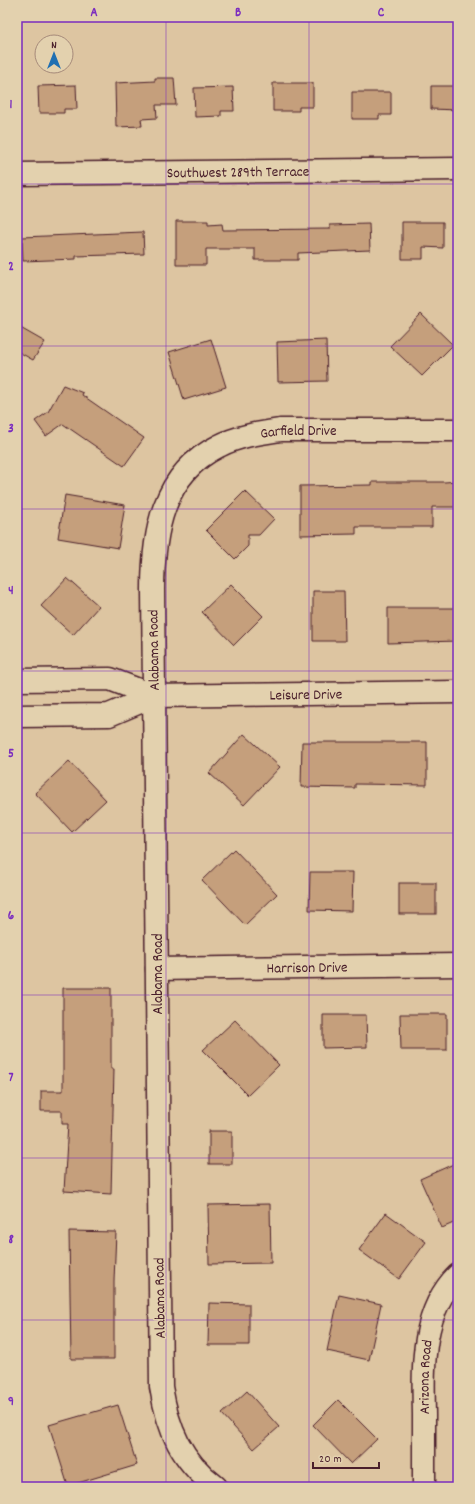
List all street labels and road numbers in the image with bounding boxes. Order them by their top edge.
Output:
street label: Southwest 289th Terrace [167,162,310,185]
street label: Garfield Drive [259,421,337,446]
street label: Alabama Road [143,609,167,691]
street label: Leisure Drive [269,685,343,707]
street label: Alabama Road [148,933,170,1015]
street label: Harrison Drive [266,957,348,981]
street label: Alabama Road [149,1257,173,1339]
street label: Arizona Road [415,1339,440,1414]

